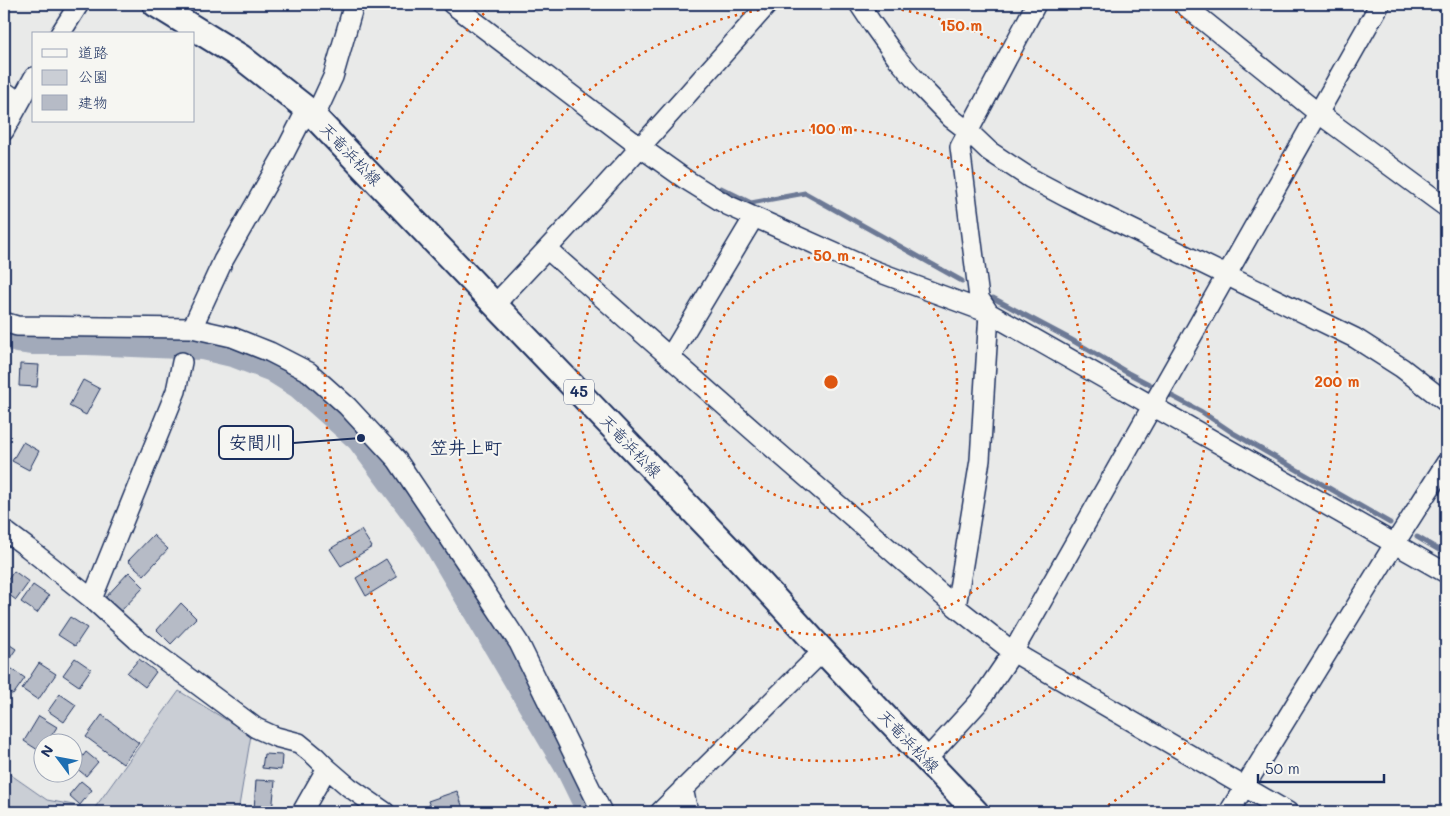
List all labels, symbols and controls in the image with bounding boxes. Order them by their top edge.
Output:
text: 150 m [940,15,982,35]
legend [32,32,195,122]
text: 道路 [78,42,108,62]
text: 公園 [78,66,108,86]
text: 建物 [78,92,108,112]
street label: 天竜浜松線 [316,118,387,190]
text: 100 m [809,118,853,138]
text: 50 m [813,245,849,265]
text: 200 m [1315,371,1360,391]
centre of rings [822,373,840,391]
road number: 45 [564,380,594,404]
street label: 天竜浜松線 [596,410,667,482]
callout: 安間川 [219,426,293,459]
text: 安間川 [229,430,283,454]
district label: 笠井上町 [430,435,502,459]
street label: 天竜浜松線 [874,705,945,777]
north arrow [32,734,82,784]
text: N [36,741,57,760]
scale bar [1258,751,1384,783]
text: 50 m [1265,758,1300,778]

